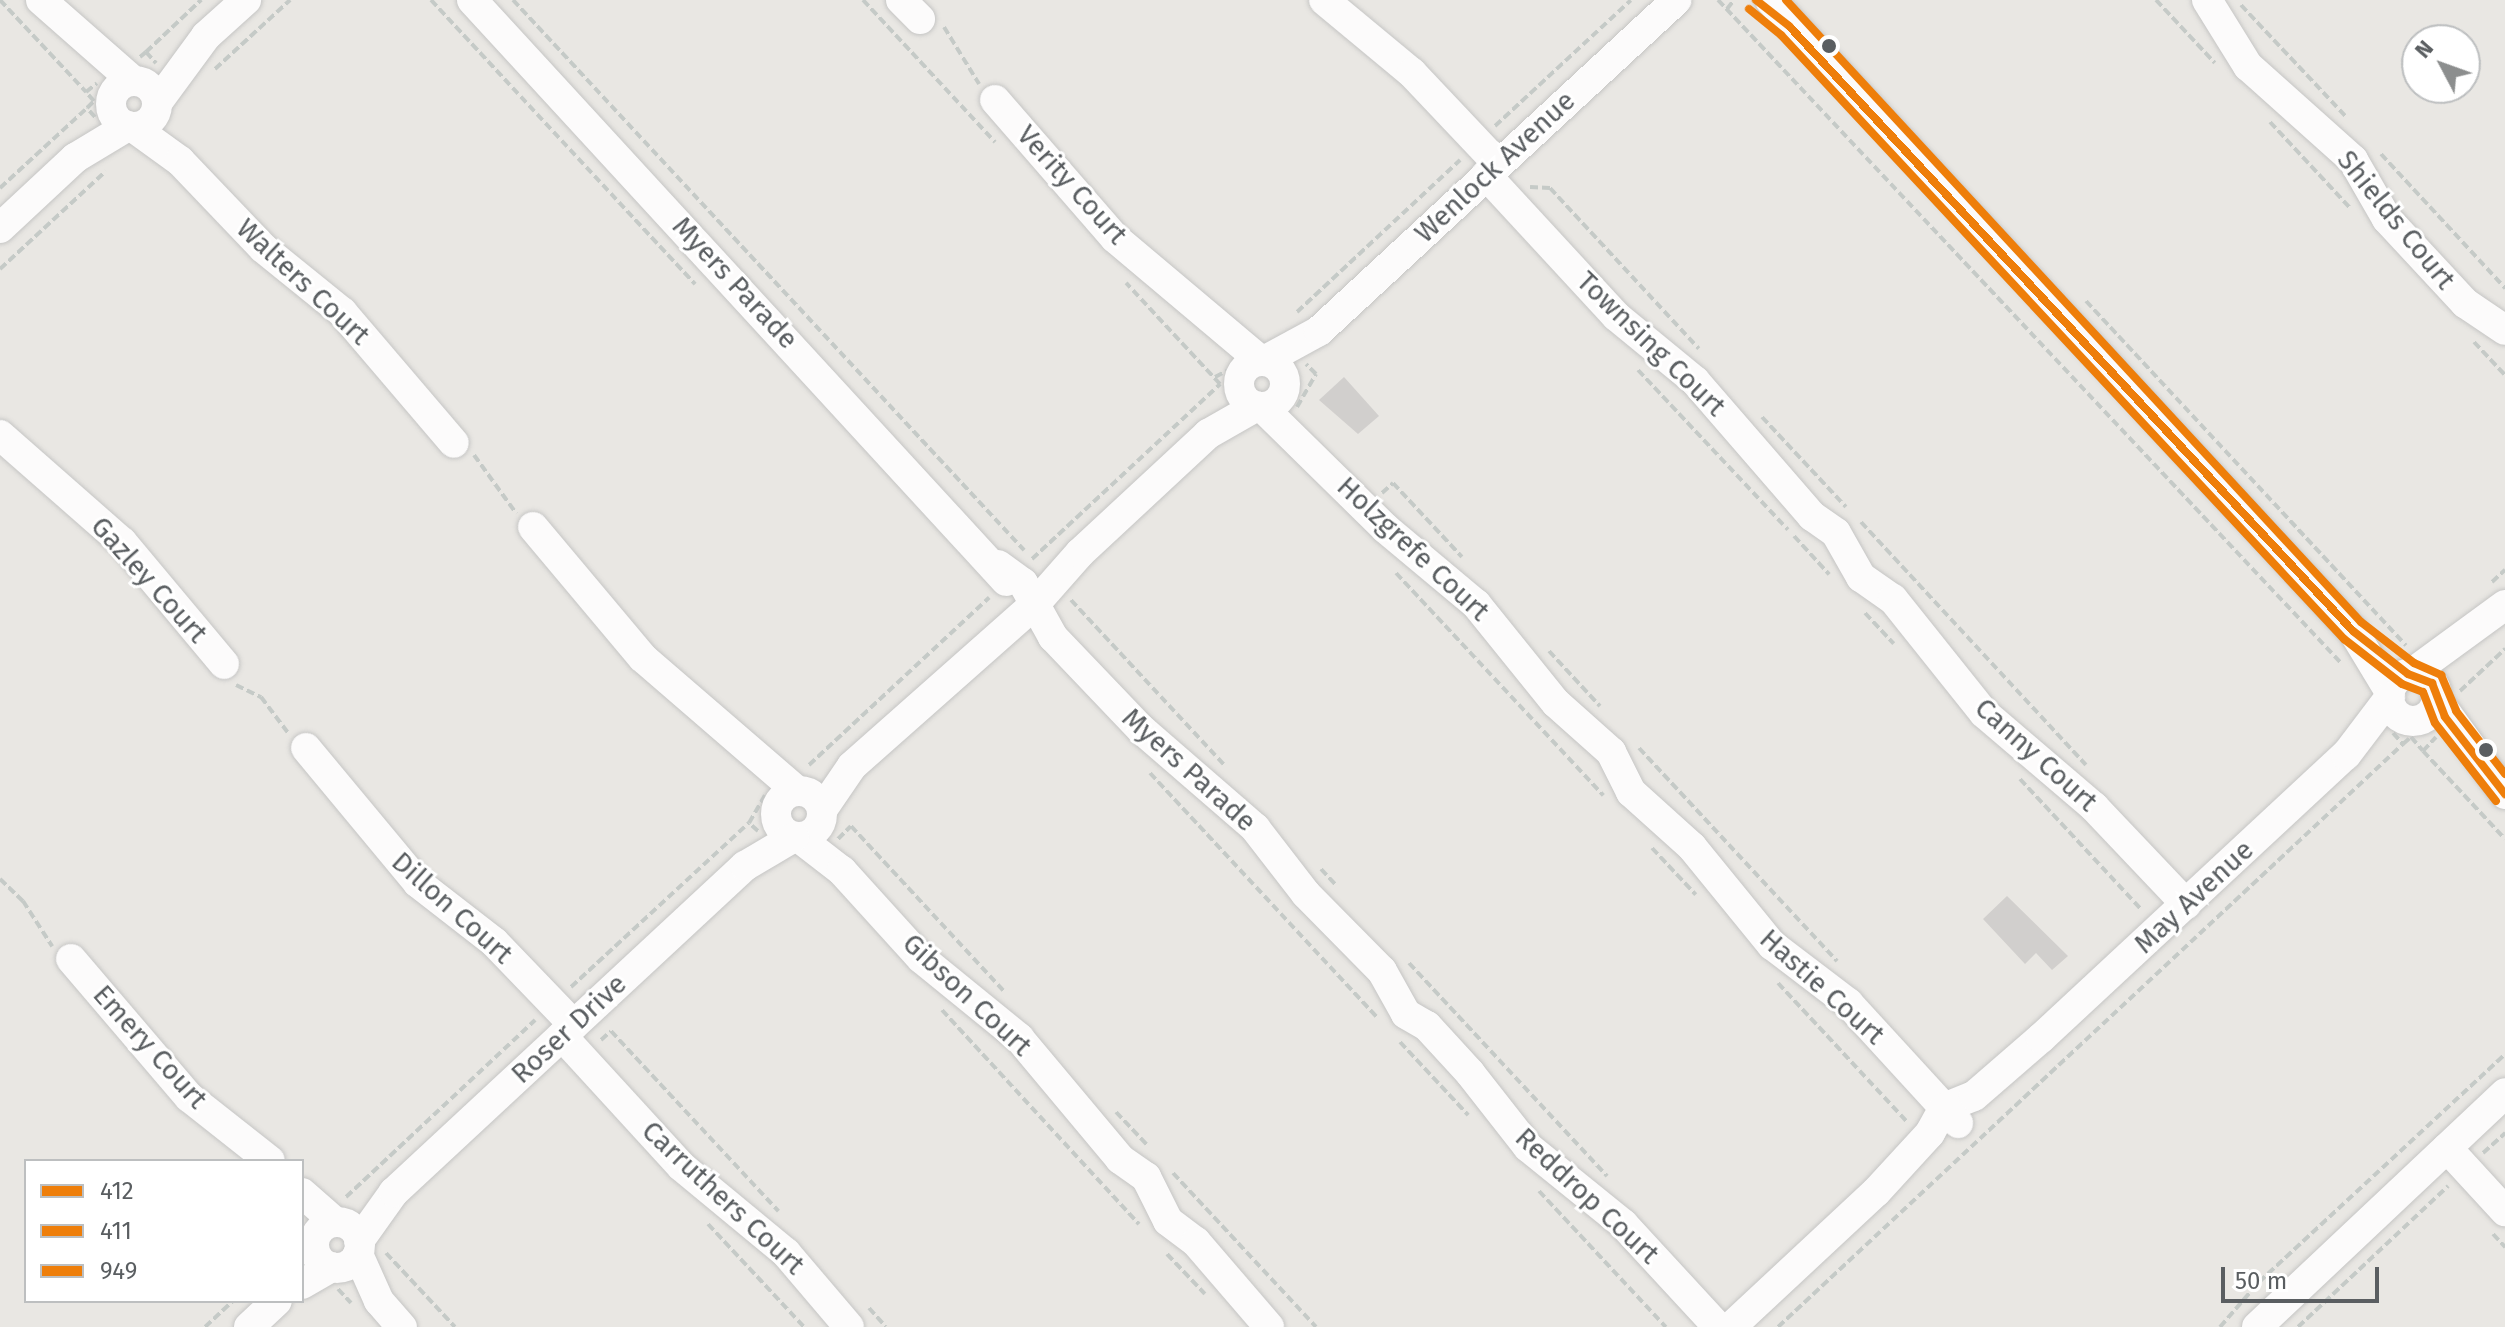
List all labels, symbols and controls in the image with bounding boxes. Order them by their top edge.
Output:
north arrow [2401,24,2481,104]
text: N [2409,35,2439,64]
unlabelled marker [1821,38,1837,54]
street label: Wenlock Avenue [1408,84,1582,250]
street label: Verity Court [1010,119,1134,251]
street label: Shields Court [2330,144,2462,296]
street label: Myers Parade [665,210,805,356]
street label: Walters Court [229,212,377,352]
street label: Townsing Court [1570,265,1732,423]
street label: Holzgrefe Court [1330,470,1496,628]
street label: Gazley Court [84,510,214,650]
street label: Canny Court [1968,691,2104,819]
street label: Myers Parade [1115,701,1263,839]
unlabelled marker [2478,742,2494,758]
street label: May Avenue [2127,833,2261,961]
street label: Dillon Court [385,845,519,971]
street label: Hastie Court [1753,922,1891,1052]
street label: Gibson Court [896,927,1038,1063]
street label: Roser Drive [504,967,634,1091]
street label: Emery Court [86,978,214,1116]
street label: Carruthers Court [635,1114,811,1282]
street label: Reddrop Court [1508,1121,1666,1271]
legend [24,1159,304,1303]
text: 412 [100,1177,134,1205]
text: 411 [100,1217,132,1245]
scale bar [2225,1251,2383,1301]
text: 949 [100,1257,137,1285]
text: 50 m [2235,1267,2287,1295]

